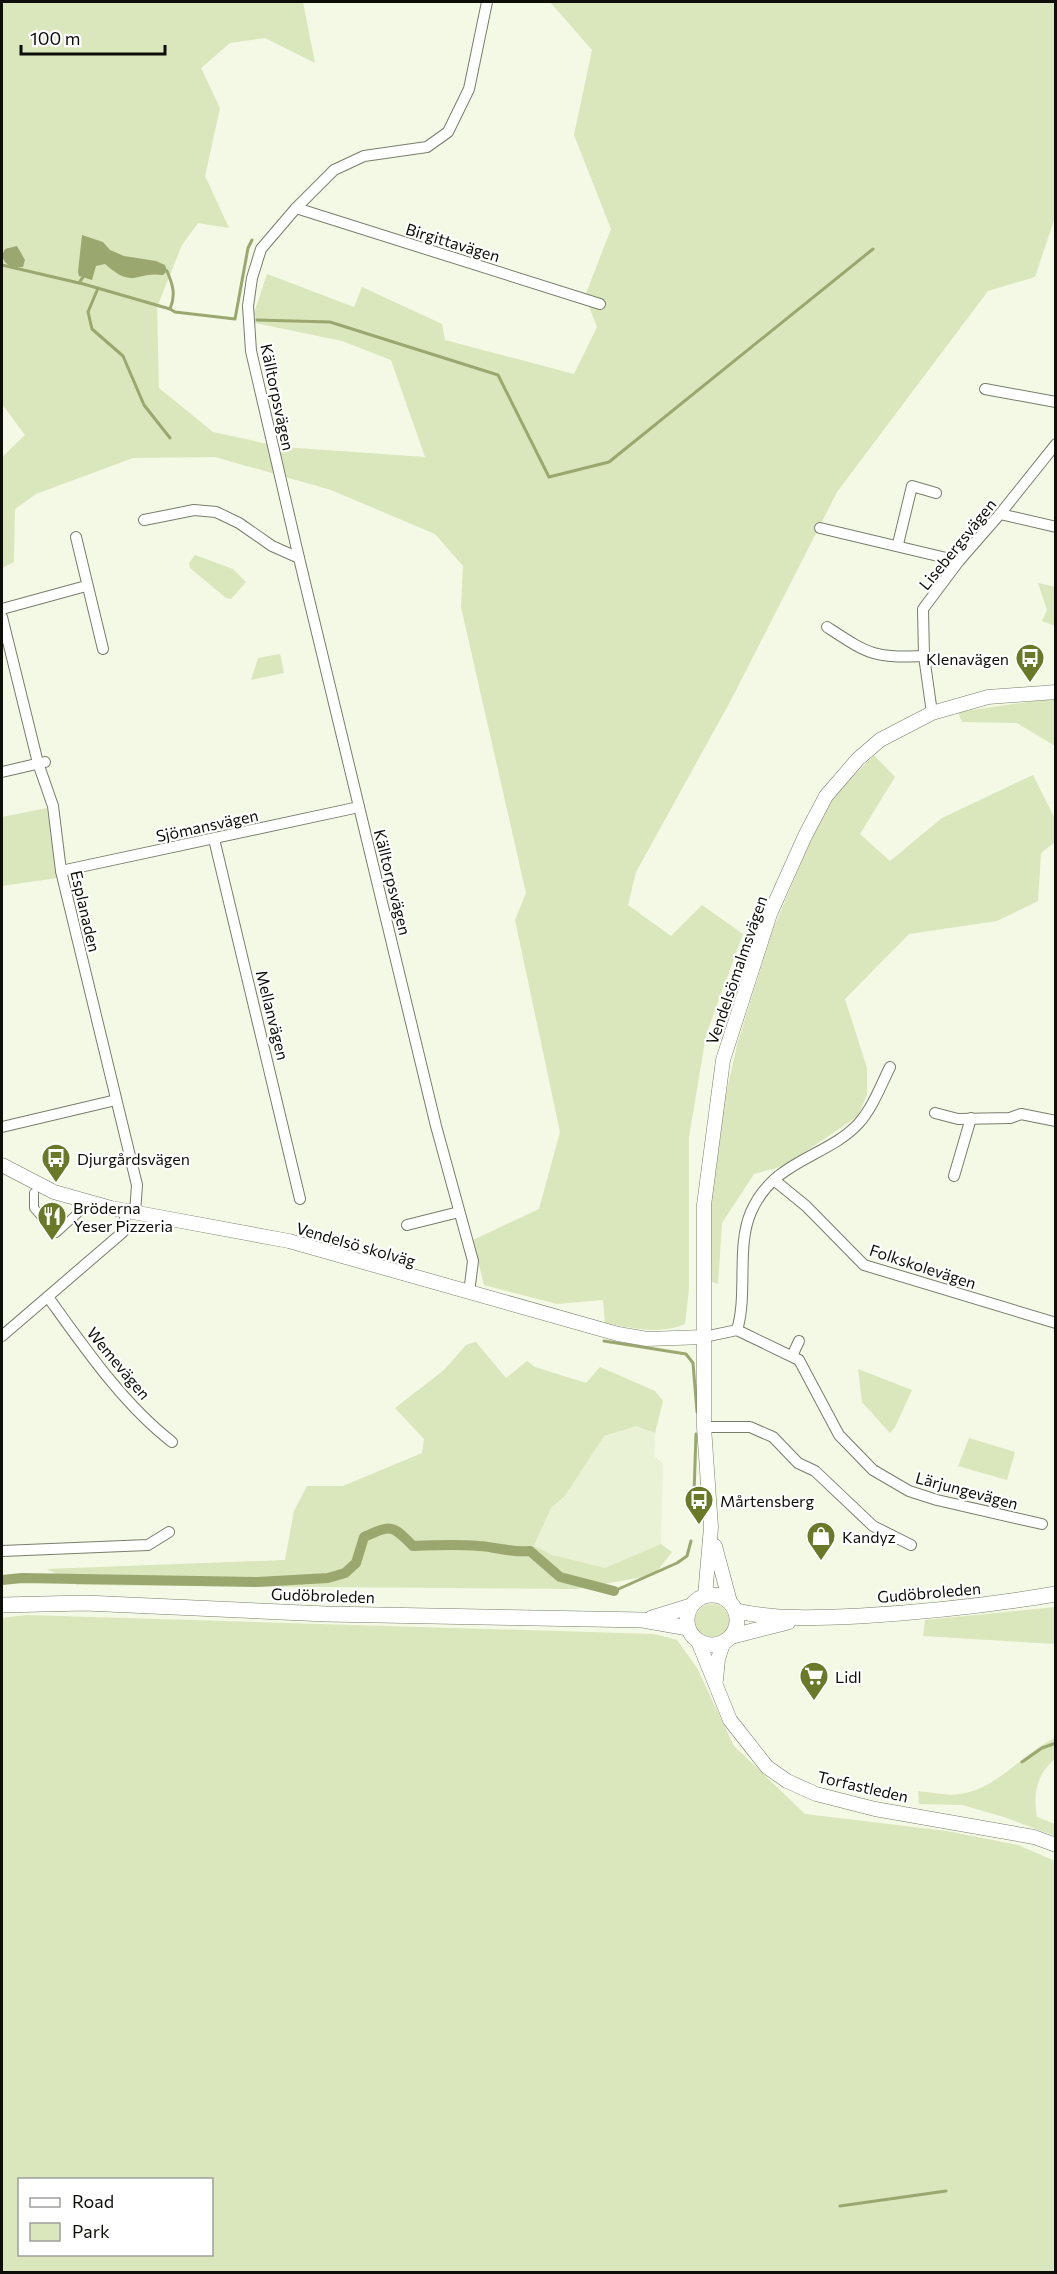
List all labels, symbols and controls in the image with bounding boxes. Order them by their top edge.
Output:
scale bar [21,18,165,56]
text: 100 m [30,27,80,49]
street label: Birgittavägen [404,219,502,265]
street label: Källtorpsvägen [257,342,299,452]
street label: Lisebergsvägen [915,495,999,593]
bus stop icon: Klenavägen [1014,642,1046,684]
place label: Klenavägen [926,649,1009,668]
street label: Sjömansvägen [154,805,260,845]
street label: Källtorpsvägen [371,827,415,937]
street label: Esplanaden [67,868,105,954]
street label: Vendelsömalmsvägen [702,893,770,1047]
street label: Mellanvägen [253,968,293,1062]
bus stop icon: Djurgårdsvägen [40,1142,72,1184]
place label: Djurgårdsvägen [77,1149,190,1168]
place label: Bröderna Yeser Pizzeria [73,1198,173,1235]
restaurant icon: Bröderna Yeser Pizzeria [36,1200,68,1242]
street label: Vendelsö skolväg [294,1218,418,1270]
street label: Folkskolevägen [867,1240,979,1292]
street label: Wemevägen [83,1323,155,1403]
street label: Lärjungevägen [914,1467,1020,1513]
bus stop icon: Mårtensberg [683,1484,715,1526]
place label: Mårtensberg [720,1491,814,1510]
shop icon: Kandyz [805,1520,837,1562]
place label: Kandyz [842,1527,896,1546]
street label: Gudöbroleden [876,1578,982,1606]
street label: Gudöbroleden [271,1584,375,1606]
supermarket icon: Lidl [798,1660,830,1702]
place label: Lidl [835,1667,862,1686]
street label: Torfastleden [816,1766,910,1806]
legend [18,2178,213,2256]
text: Road [72,2190,114,2212]
text: Park [72,2220,110,2242]

